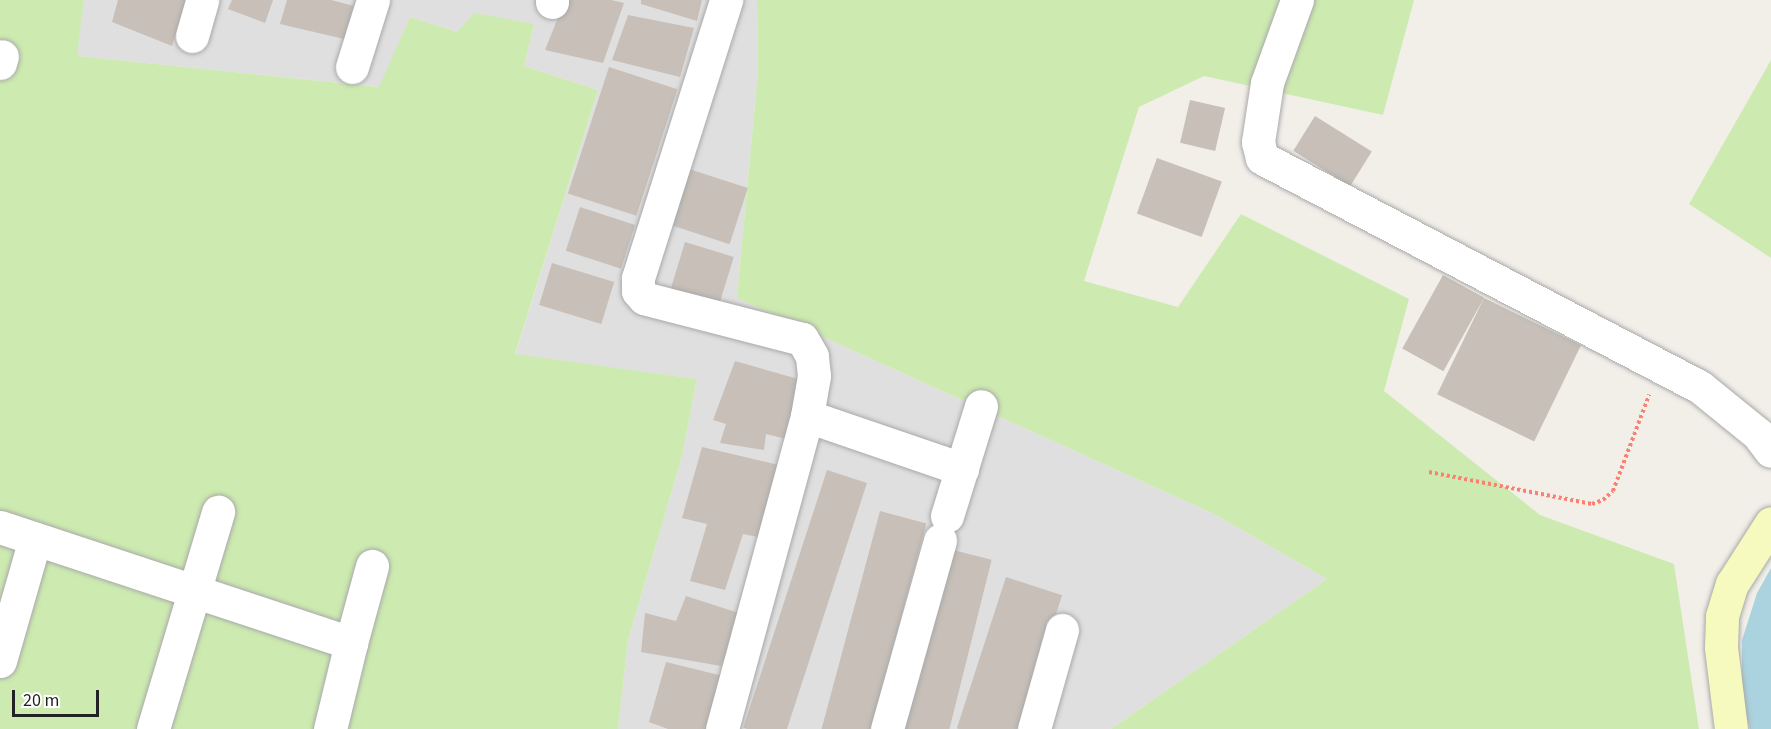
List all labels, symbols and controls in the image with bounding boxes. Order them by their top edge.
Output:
scale bar [15,678,102,716]
text: 20 m [23,688,59,713]

